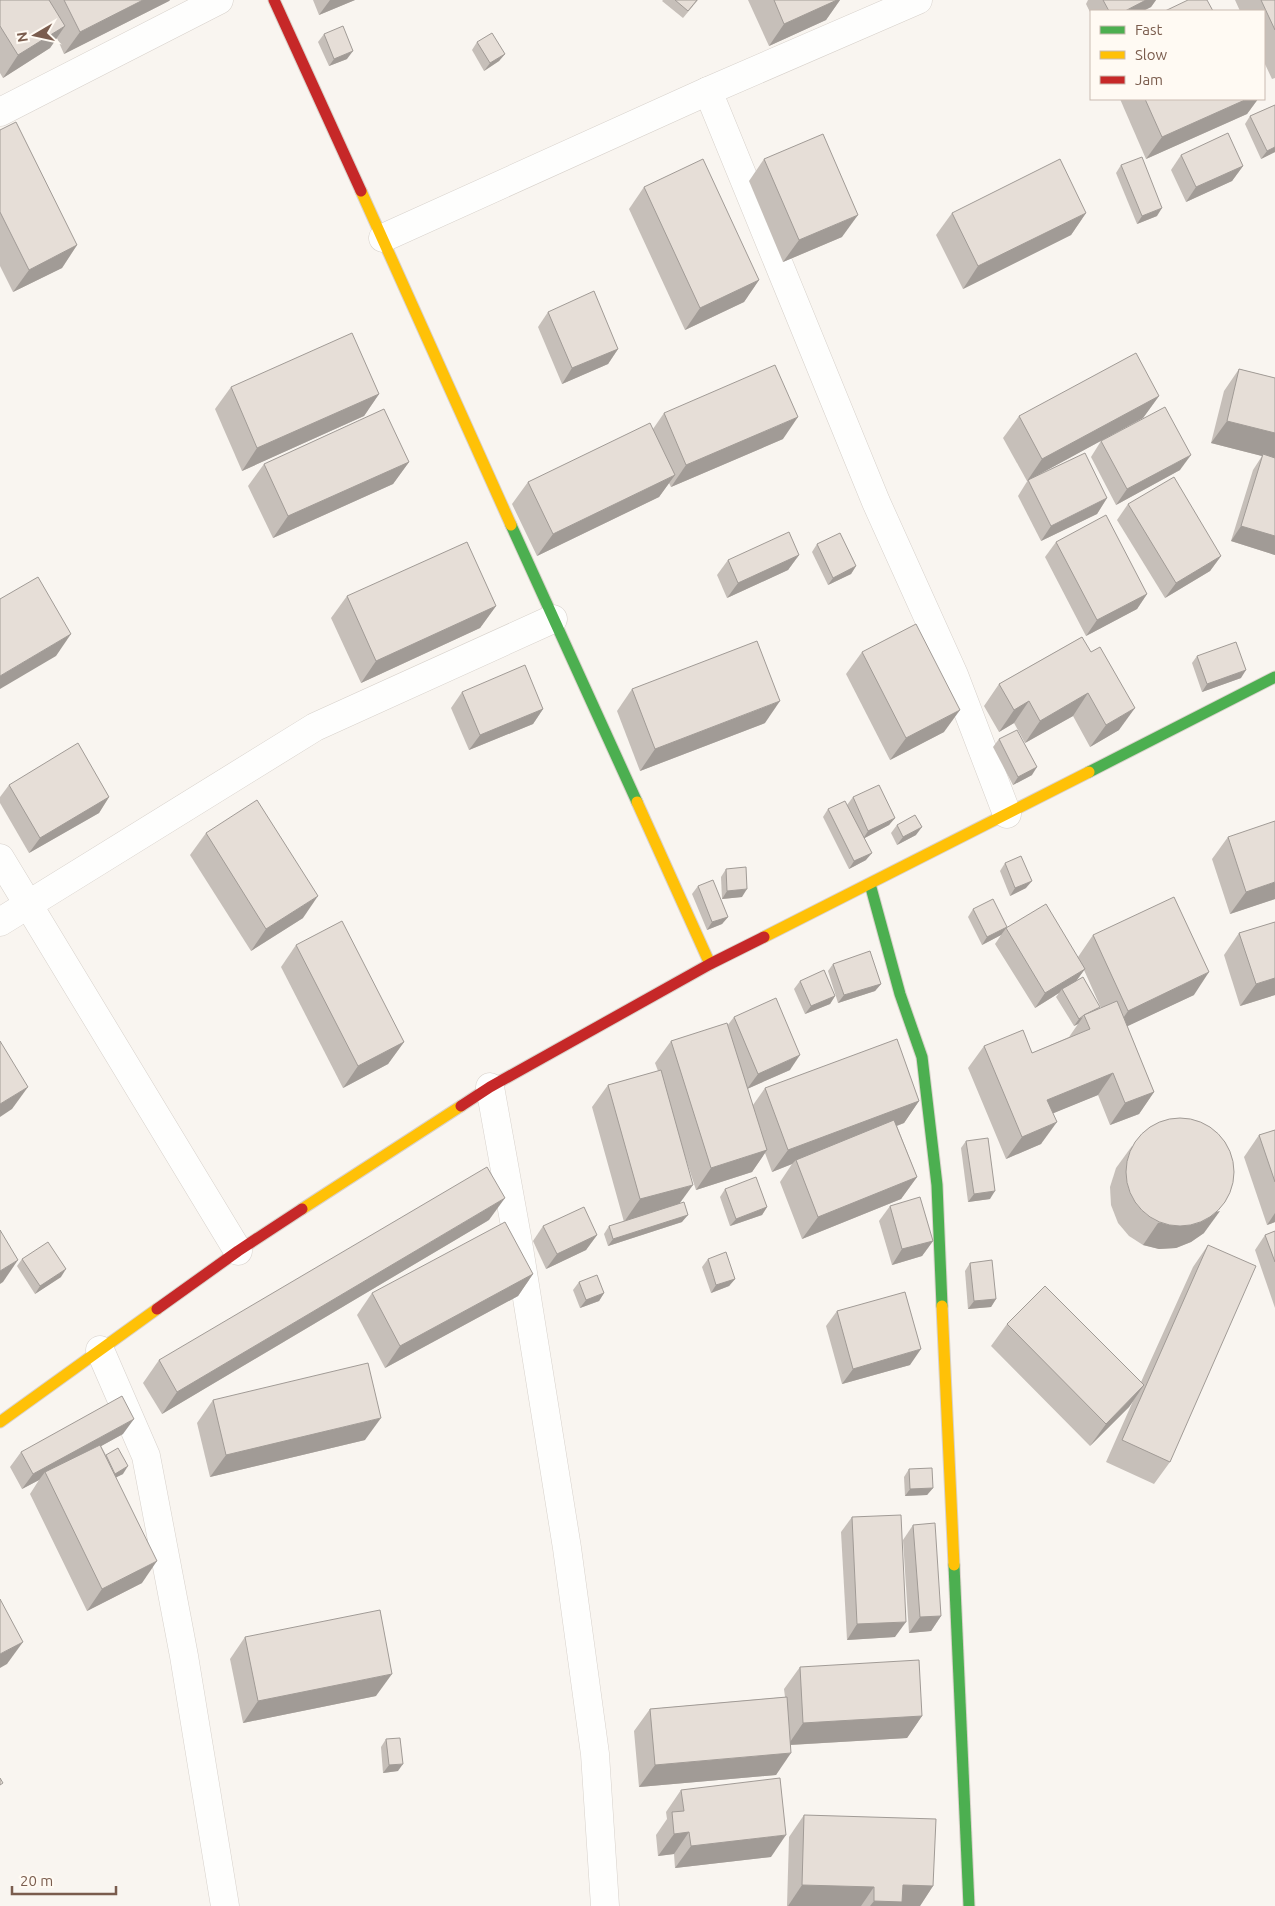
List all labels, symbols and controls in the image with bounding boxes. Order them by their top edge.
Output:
north arrow [10,10,60,60]
legend [1090,10,1265,100]
text: Fast [1135,21,1163,38]
text: N [13,31,31,43]
text: Slow [1135,46,1168,63]
text: Jam [1135,71,1163,88]
scale bar [12,1864,116,1896]
text: 20 m [20,1872,53,1889]

